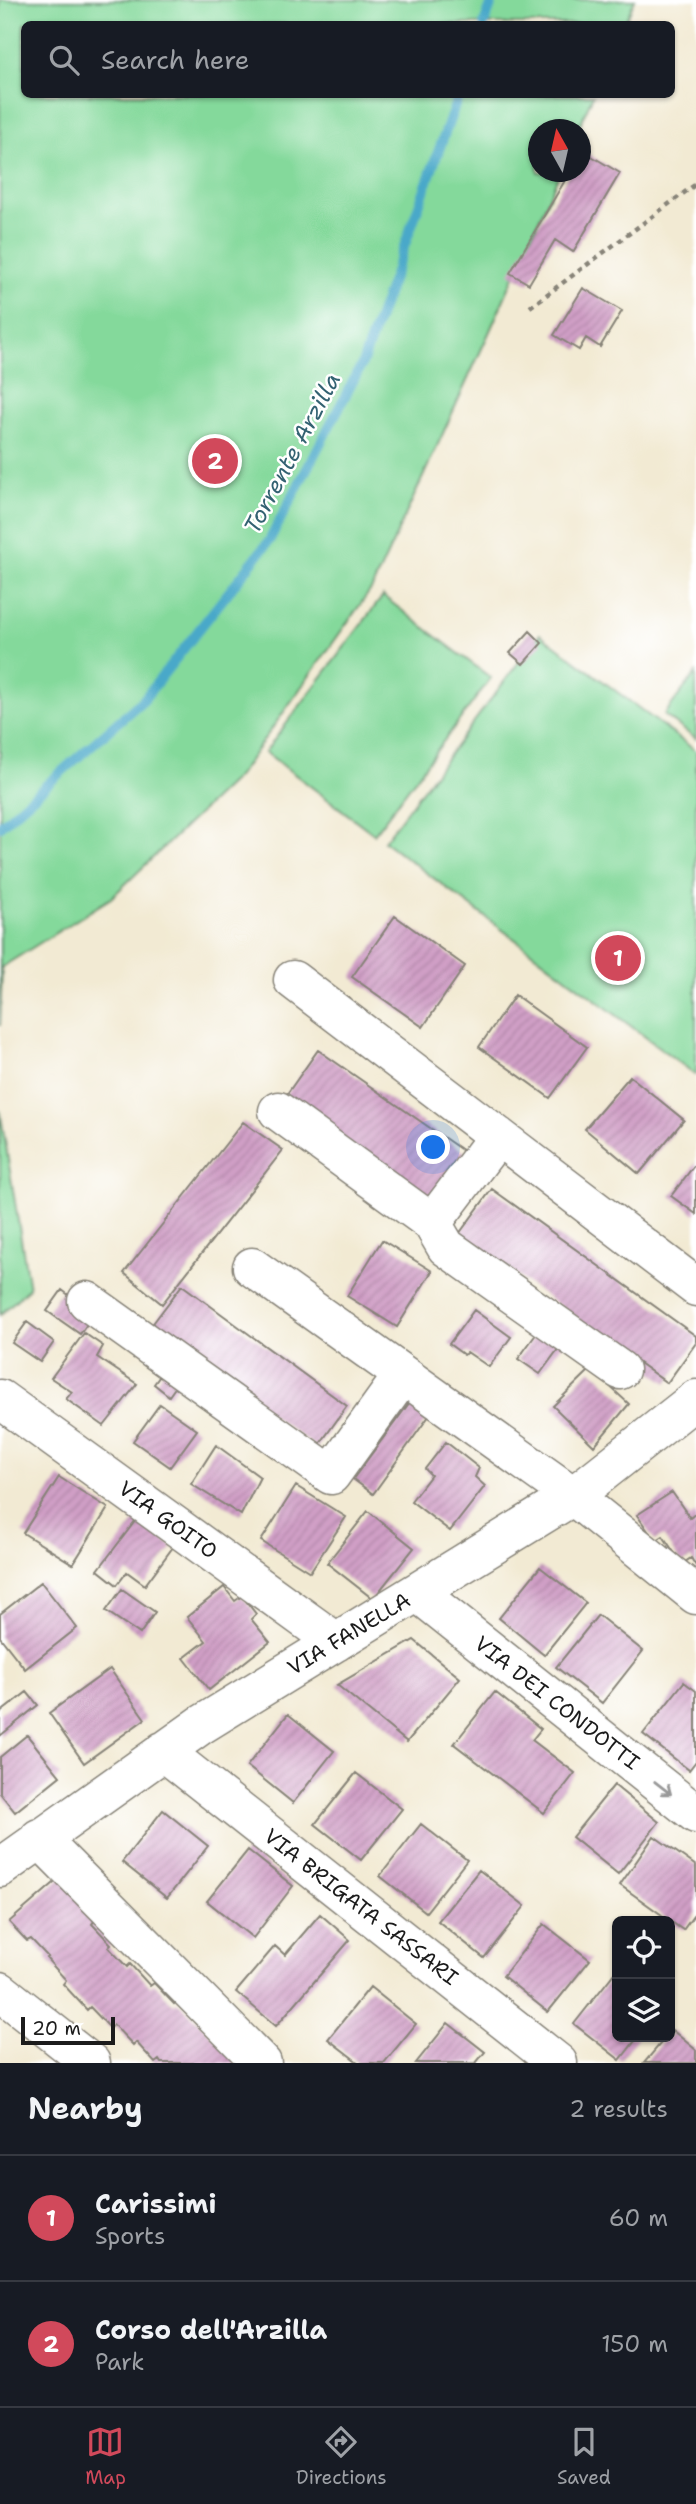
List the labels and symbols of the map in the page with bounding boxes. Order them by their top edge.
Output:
north arrow [528,119,591,182]
water label: Torrente Arzilla [237,367,347,539]
pin: 2 [192,435,238,487]
pin: 1 [595,932,641,984]
your location [416,1130,450,1164]
street label: VIA GOITO [113,1475,223,1565]
street label: VIA FANELLA [282,1586,416,1682]
street label: VIA DEI CONDOTTI [469,1630,645,1776]
one-way arrow [654,1780,672,1795]
street label: VIA BRIGATA SASSARI [258,1822,464,1992]
scale bar [21,2014,116,2046]

